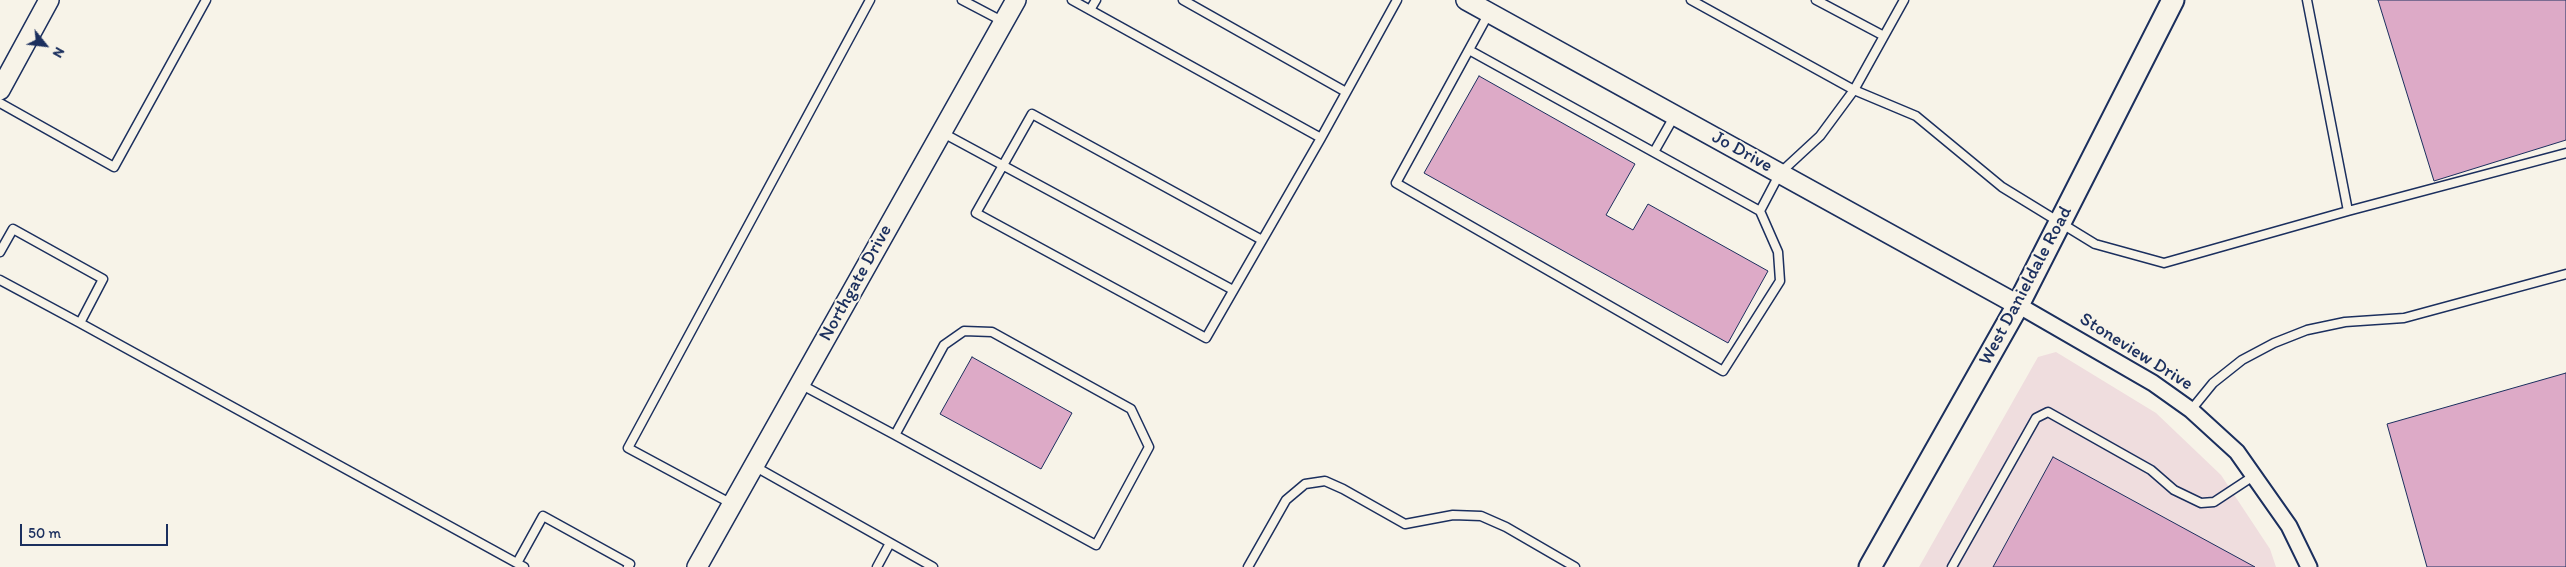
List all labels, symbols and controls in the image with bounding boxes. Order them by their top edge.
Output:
north arrow [20,20,70,70]
text: N [49,44,68,61]
street label: Jo Drive [1708,126,1776,178]
street label: West Danieldale Road [1974,203,2078,369]
street label: Northgate Drive [815,221,897,345]
street label: Stoneview Drive [2075,308,2197,396]
scale bar [22,514,170,546]
text: 50 m [28,524,61,542]

